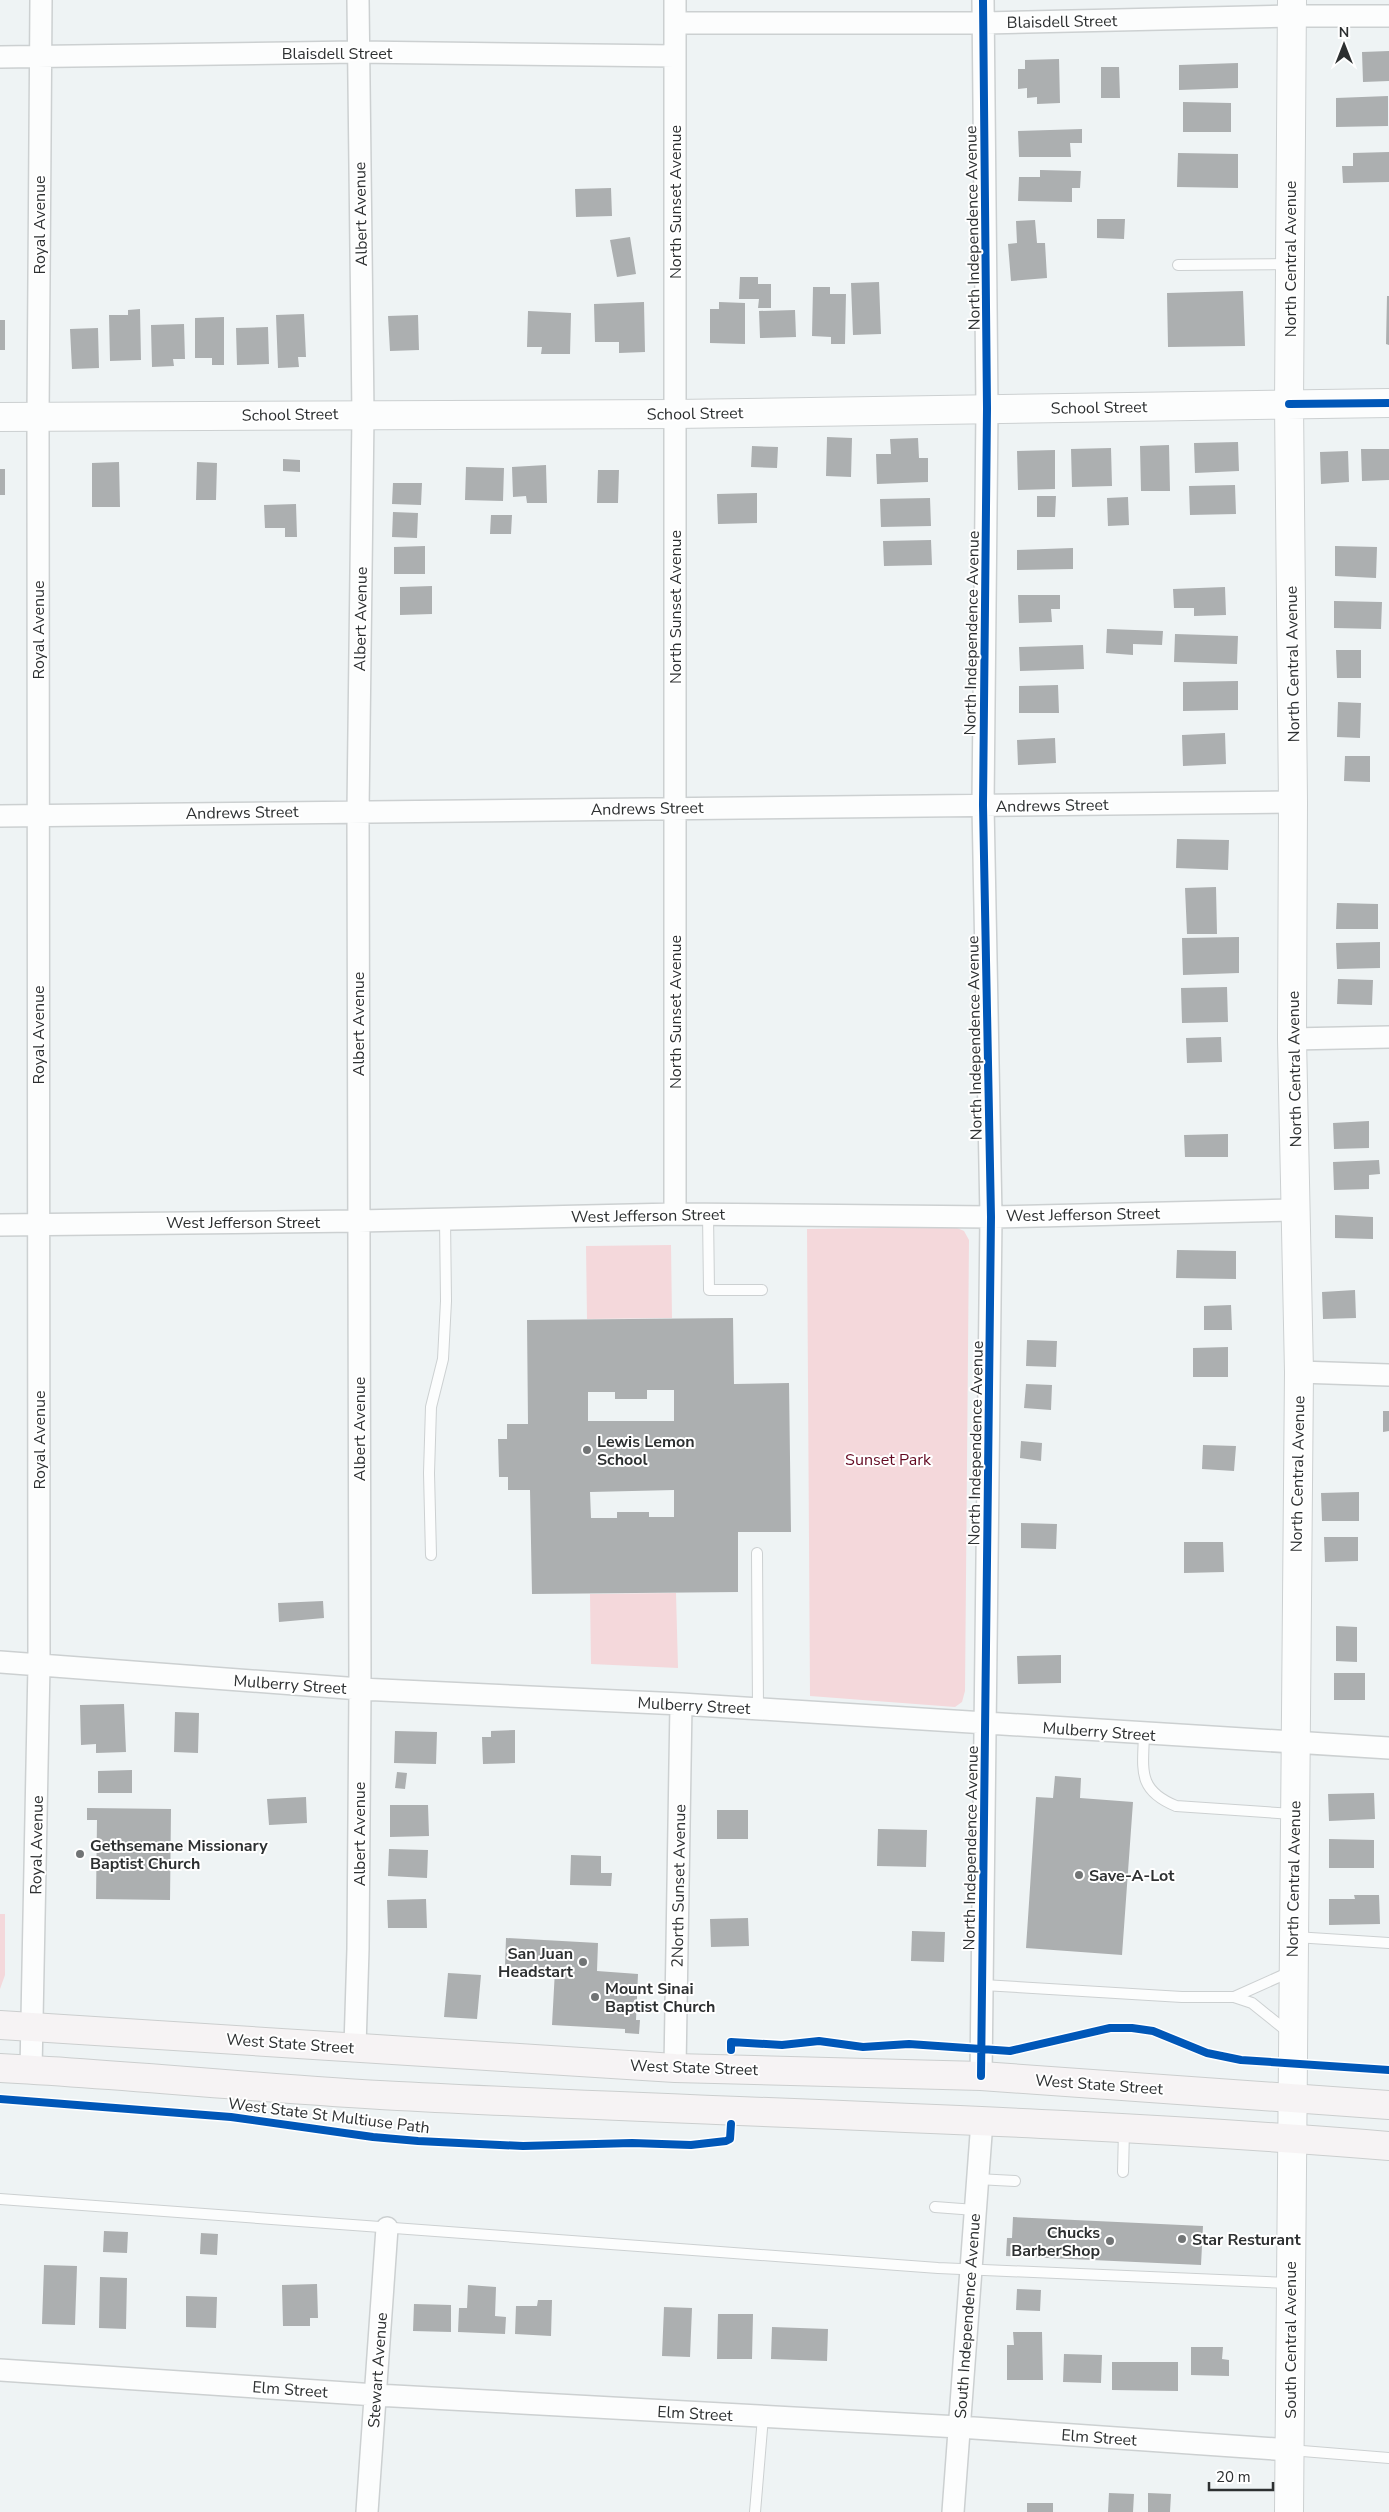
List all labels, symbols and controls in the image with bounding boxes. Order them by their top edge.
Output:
street label: Blaisdell Street [1007,10,1118,34]
north arrow [1319,20,1369,70]
text: N [1339,23,1349,42]
street label: Blaisdell Street [282,43,393,65]
street label: North Sunset Avenue [665,125,687,279]
street label: North Independence Avenue [960,125,986,331]
street label: Albert Avenue [349,162,373,266]
street label: Royal Avenue [29,175,51,275]
street label: North Central Avenue [1280,181,1302,337]
street label: School Street [1051,396,1148,420]
street label: School Street [647,402,744,426]
street label: School Street [242,403,339,427]
street label: North Sunset Avenue [665,530,687,684]
street label: North Independence Avenue [959,530,985,736]
street label: Albert Avenue [349,567,373,671]
street label: Royal Avenue [28,580,50,680]
street label: North Central Avenue [1281,586,1305,742]
street label: Andrews Street [995,794,1109,818]
street label: Andrews Street [590,797,704,821]
street label: Andrews Street [185,801,299,825]
street label: North Sunset Avenue [665,935,687,1089]
street label: North Independence Avenue [962,935,988,1141]
street label: Albert Avenue [348,972,370,1076]
street label: Royal Avenue [28,985,50,1085]
street label: North Central Avenue [1283,991,1307,1147]
street label: West Jefferson Street [1006,1203,1161,1227]
street label: West Jefferson Street [571,1204,726,1228]
street label: West Jefferson Street [166,1212,320,1234]
street label: North Independence Avenue [963,1340,989,1546]
street label: Albert Avenue [349,1377,371,1481]
street label: Royal Avenue [29,1390,51,1490]
street label: North Central Avenue [1286,1396,1310,1552]
place label: Lewis Lemon School [597,1431,695,1471]
marker: Lewis Lemon School [581,1444,593,1456]
park label: Sunset Park [845,1449,932,1471]
street label: Mulberry Street [233,1670,348,1700]
street label: Mulberry Street [637,1692,751,1720]
street label: Mulberry Street [1042,1717,1157,1747]
street label: North Independence Avenue [958,1745,984,1951]
street label: Albert Avenue [349,1782,371,1886]
street label: Royal Avenue [25,1795,49,1895]
street label: North Central Avenue [1282,1801,1306,1957]
street label: 2North Sunset Avenue [667,1804,691,1968]
place label: Gethsemane Missionary Baptist Church [90,1835,268,1875]
marker: Gethsemane Missionary Baptist Church [74,1848,86,1860]
place label: Save-A-Lot [1089,1865,1175,1887]
marker: Save-A-Lot [1073,1869,1085,1881]
place label: San Juan Headstart [498,1943,574,1983]
marker: San Juan Headstart [577,1956,589,1968]
place label: Mount Sinai Baptist Church [605,1978,715,2018]
marker: Mount Sinai Baptist Church [589,1991,601,2003]
street label: West State Street [225,2029,355,2059]
street label: West State Street [630,2055,759,2081]
street label: West State Street [1034,2070,1164,2100]
street label: West State St Multiuse Path [227,2093,431,2139]
street label: South Independence Avenue [950,2213,986,2419]
place label: Chucks BarberShop [1011,2222,1100,2262]
place label: Star Resturant [1192,2229,1301,2251]
marker: Star Resturant [1176,2233,1188,2245]
marker: Chucks BarberShop [1104,2235,1116,2247]
street label: South Central Avenue [1280,2261,1302,2419]
street label: Stewart Avenue [363,2312,393,2429]
street label: Elm Street [251,2376,329,2404]
street label: Elm Street [657,2401,734,2427]
street label: Elm Street [1060,2424,1138,2452]
scale bar [1209,2460,1273,2492]
text: 20 m [1216,2467,1251,2487]

